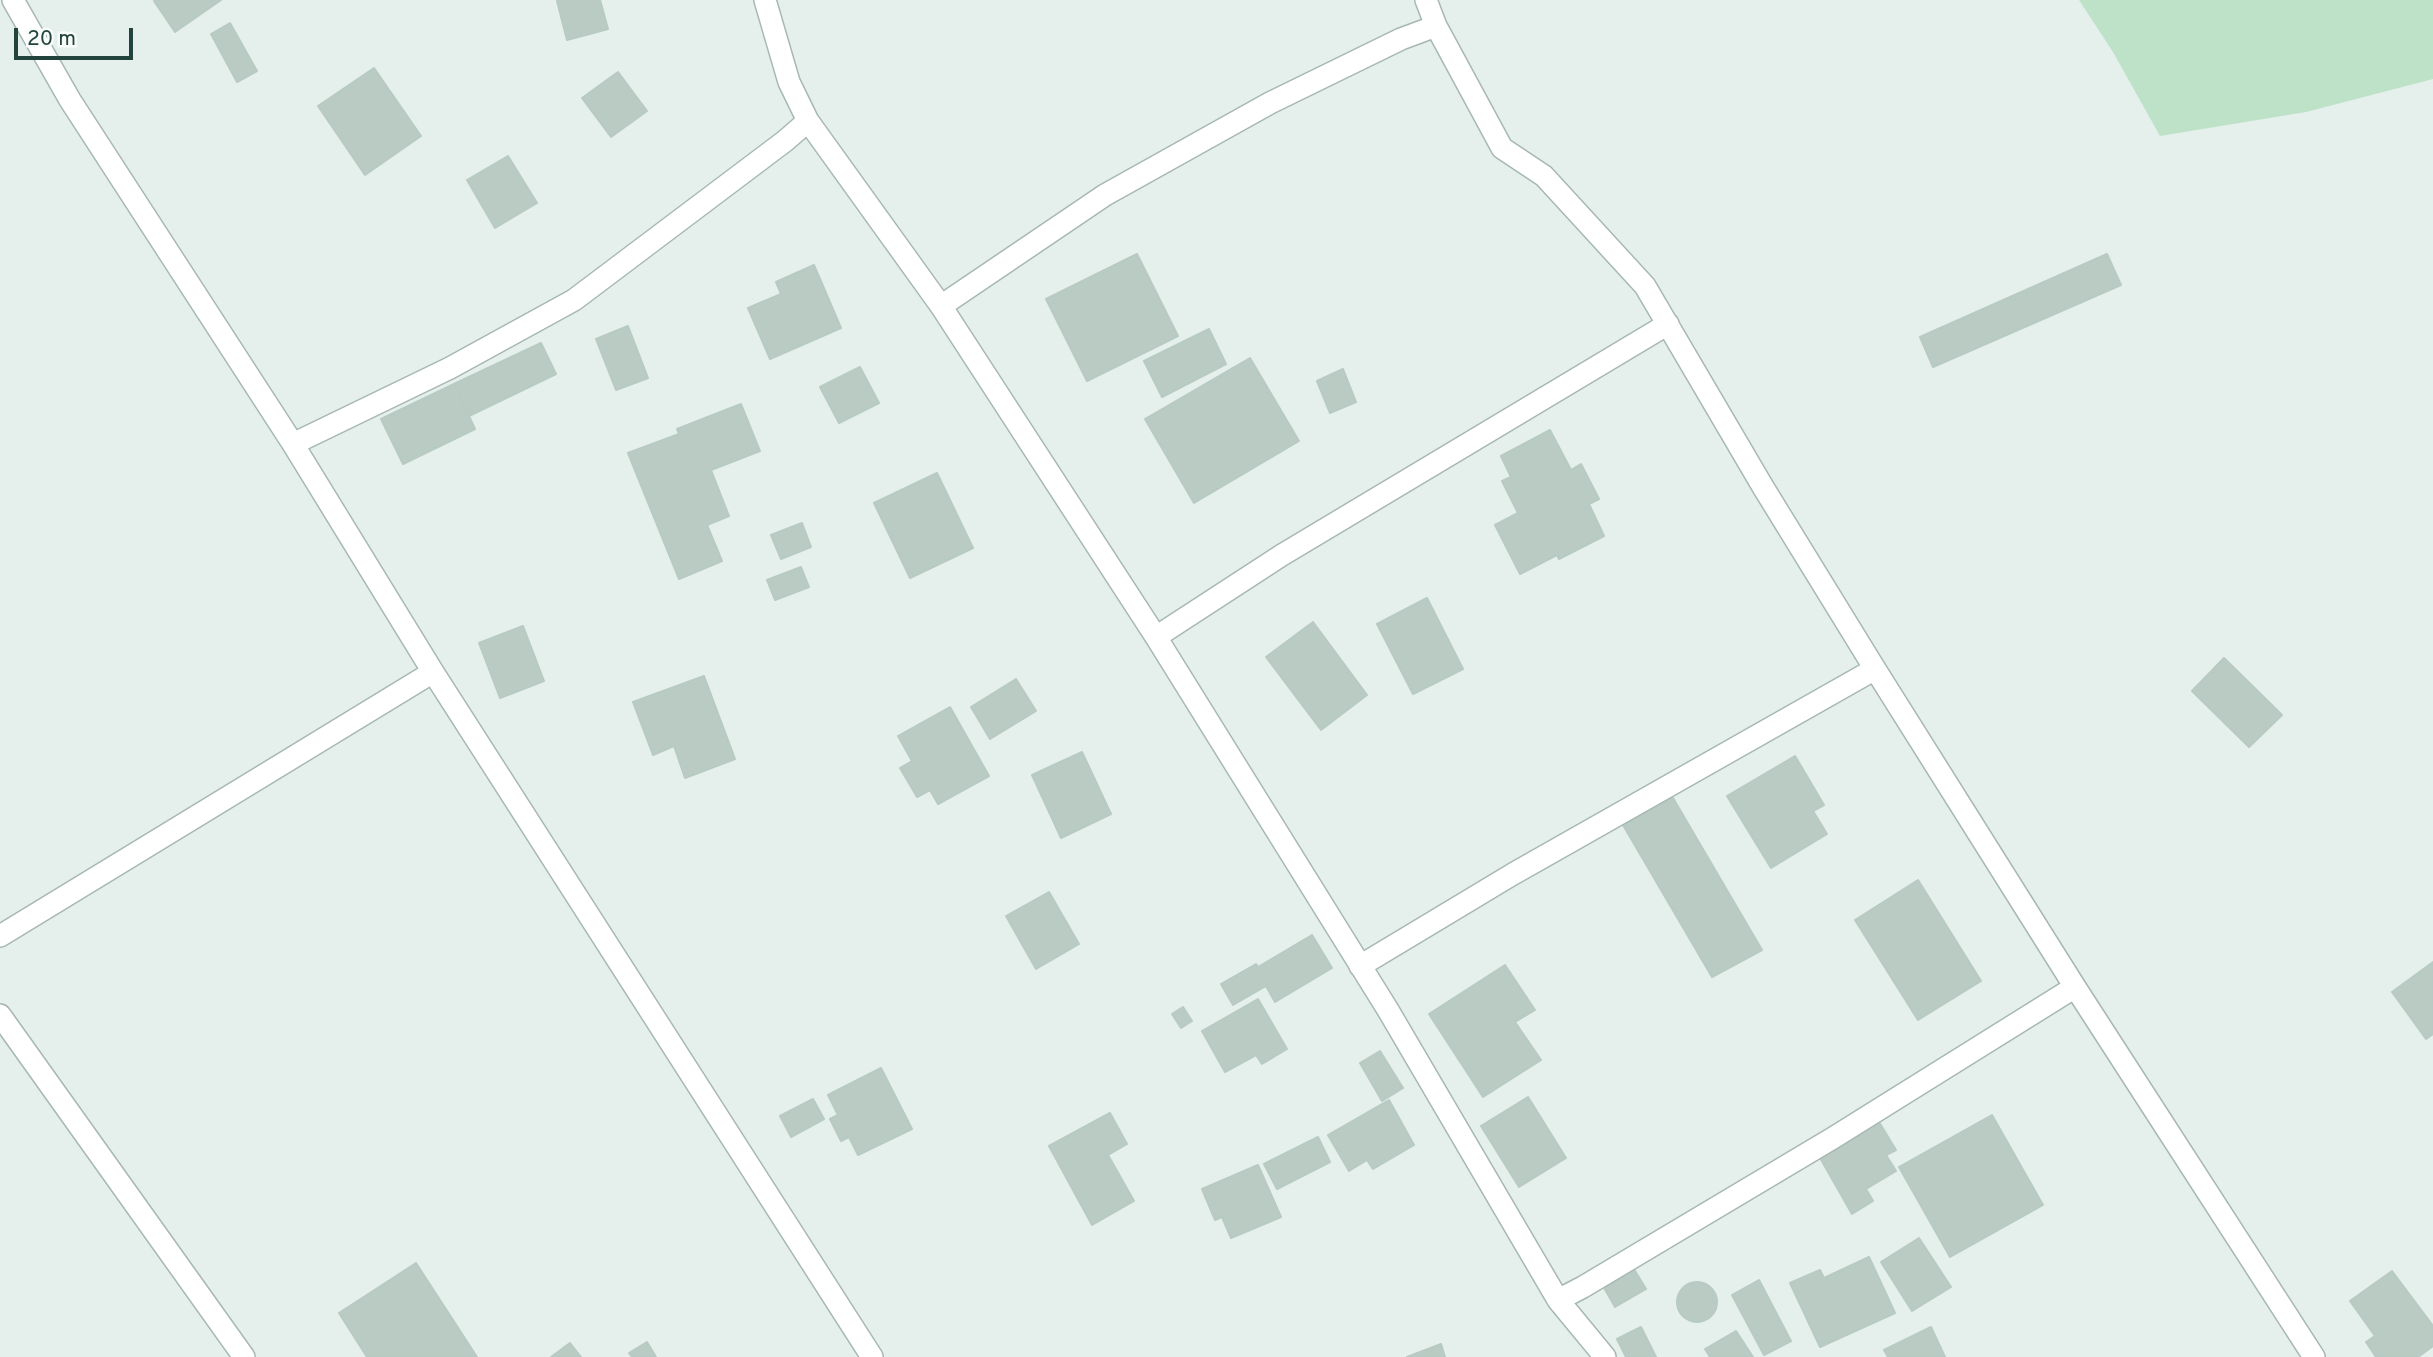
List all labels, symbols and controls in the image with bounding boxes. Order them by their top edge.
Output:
scale bar [18,14,136,58]
text: 20 m [27,26,76,53]

